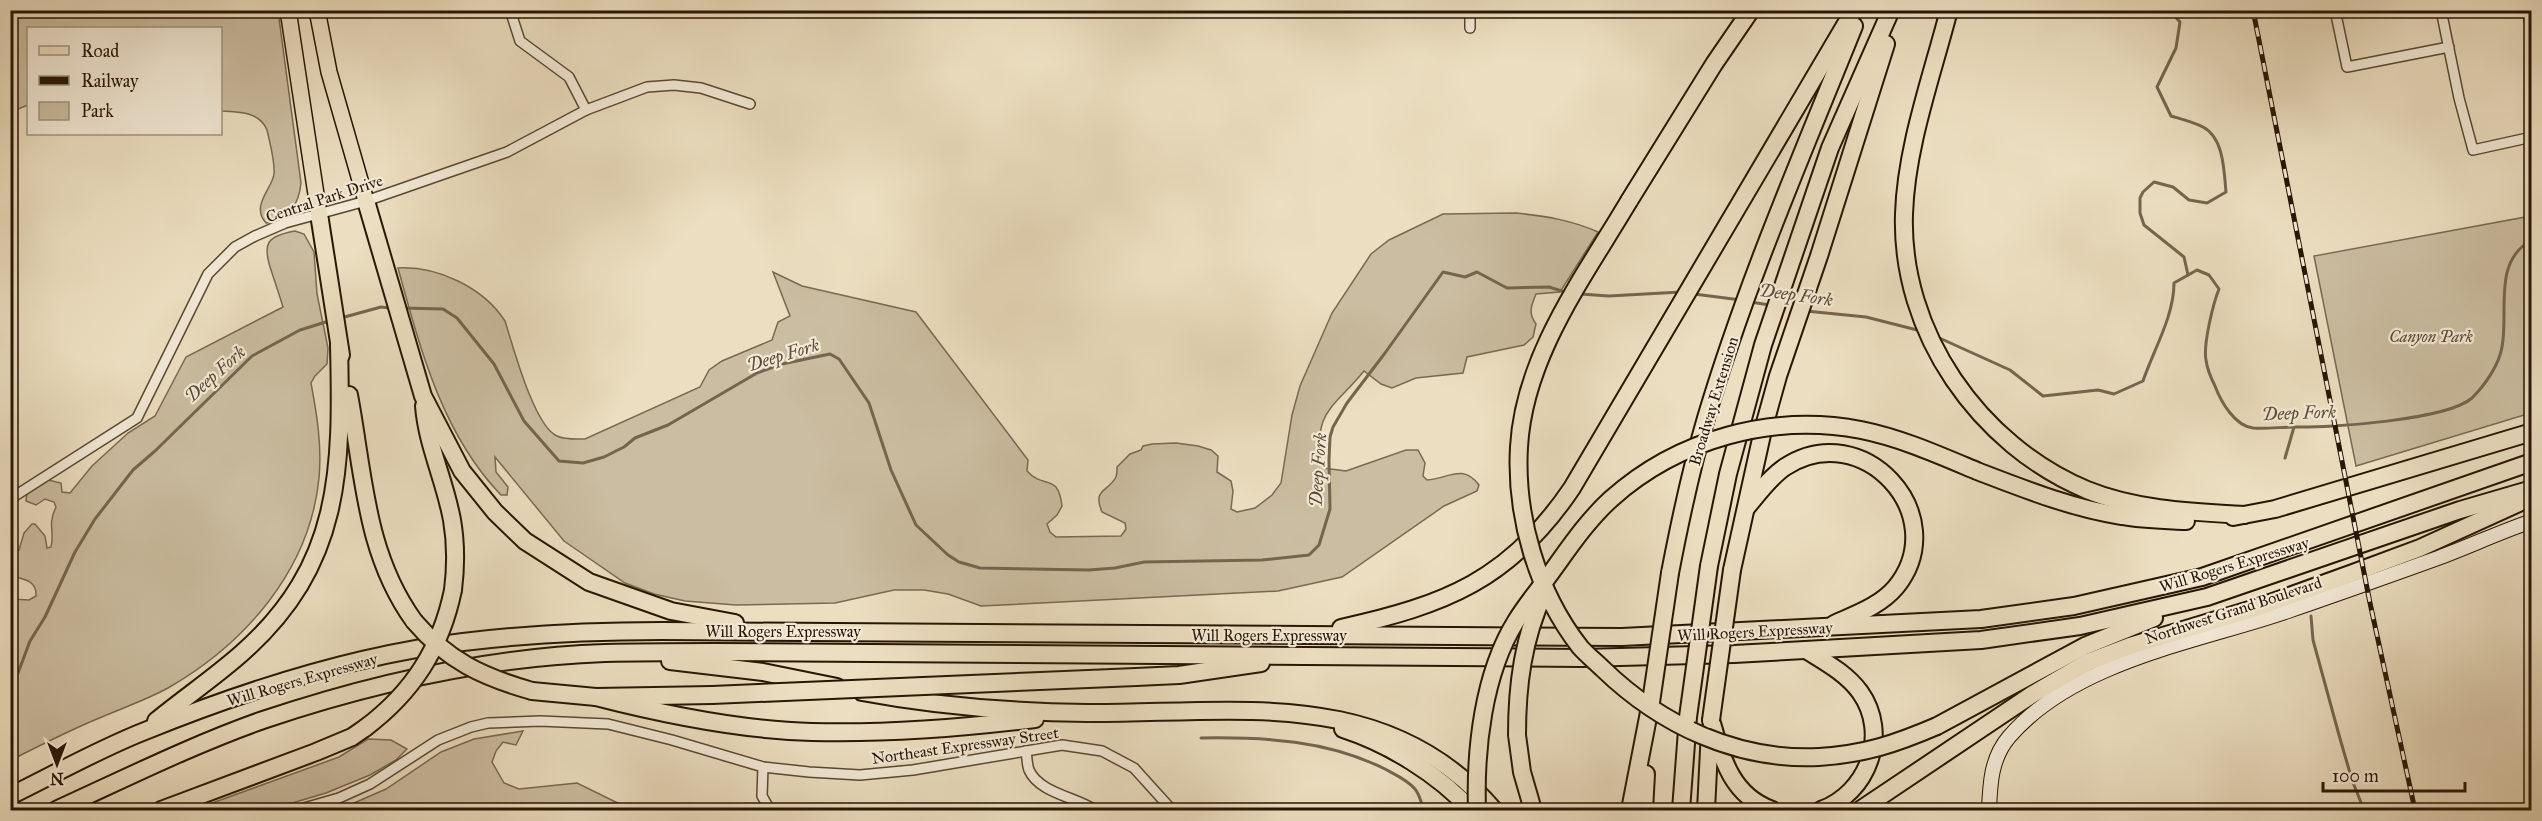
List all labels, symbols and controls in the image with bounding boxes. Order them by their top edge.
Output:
legend [27,27,222,135]
text: Road [81,40,119,62]
text: Railway [81,70,139,92]
text: Park [81,100,114,122]
street label: Central Park Drive [263,171,385,226]
water label: Deep Fork [1758,279,1834,312]
park label: Canyon Park [2389,327,2473,346]
water label: Deep Fork [744,334,822,377]
street label: Broadway Extension [1685,334,1742,468]
water label: Deep Fork [180,341,251,408]
water label: Deep Fork [2261,401,2337,426]
water label: Deep Fork [1304,432,1333,508]
street label: Will Rogers Expressway [2157,532,2312,597]
street label: Northwest Grand Boulevard [2142,573,2324,648]
street label: Will Rogers Expressway [1677,618,1834,646]
street label: Will Rogers Expressway [705,622,861,642]
street label: Will Rogers Expressway [1191,626,1347,646]
street label: Will Rogers Expressway [225,649,380,711]
street label: Northeast Expressway Street [870,723,1060,768]
north arrow [27,734,87,794]
scale bar [2323,755,2466,793]
text: 100 m [2332,765,2379,787]
text: N [50,769,64,788]

